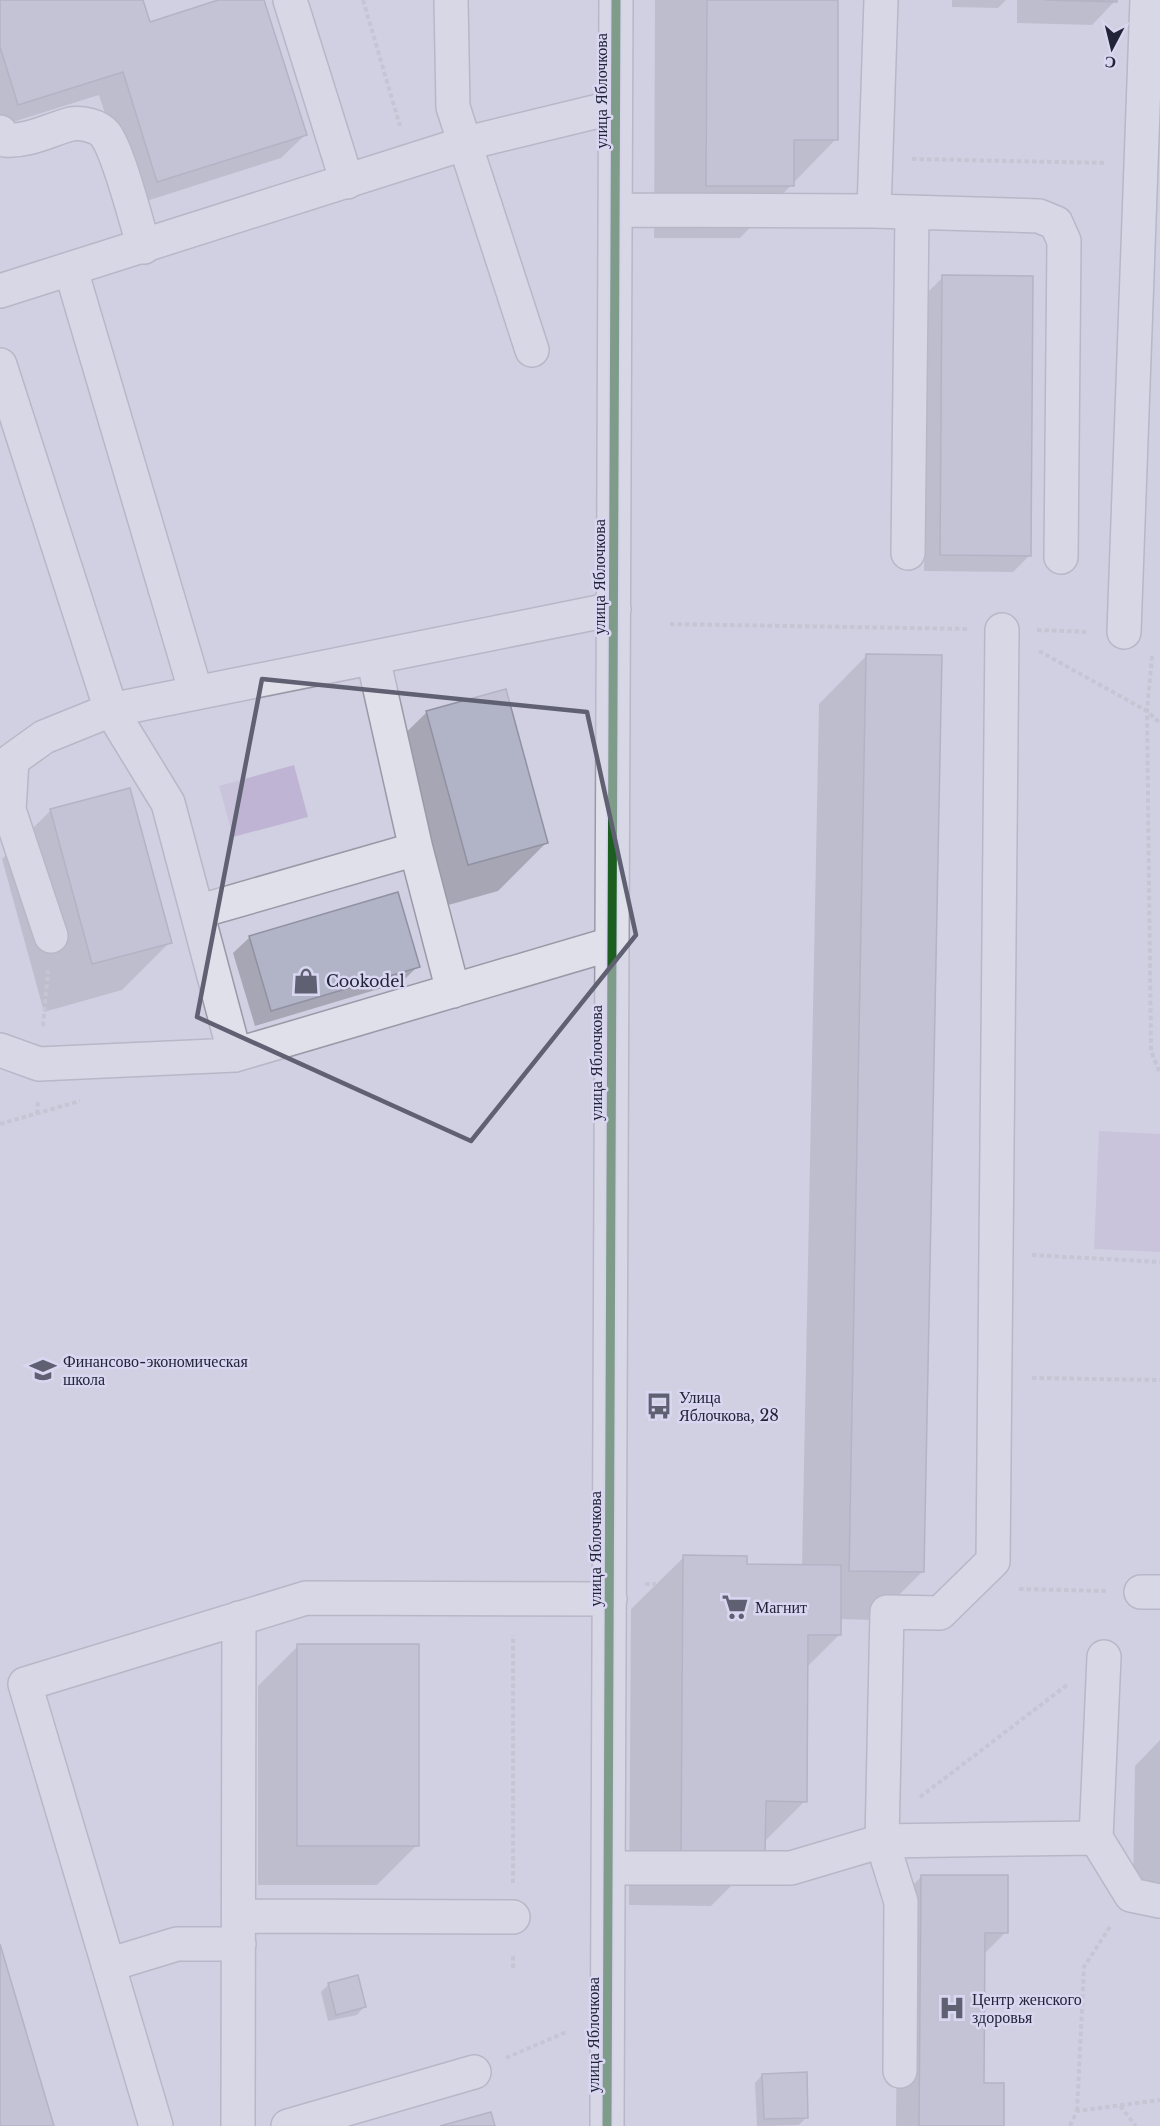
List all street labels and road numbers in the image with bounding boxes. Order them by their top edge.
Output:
street label: улица Яблочкова [591,33,611,149]
street label: улица Яблочкова [589,519,609,635]
street label: улица Яблочкова [586,1005,606,1121]
street label: улица Яблочкова [585,1491,605,1607]
street label: улица Яблочкова [583,1977,603,2093]

